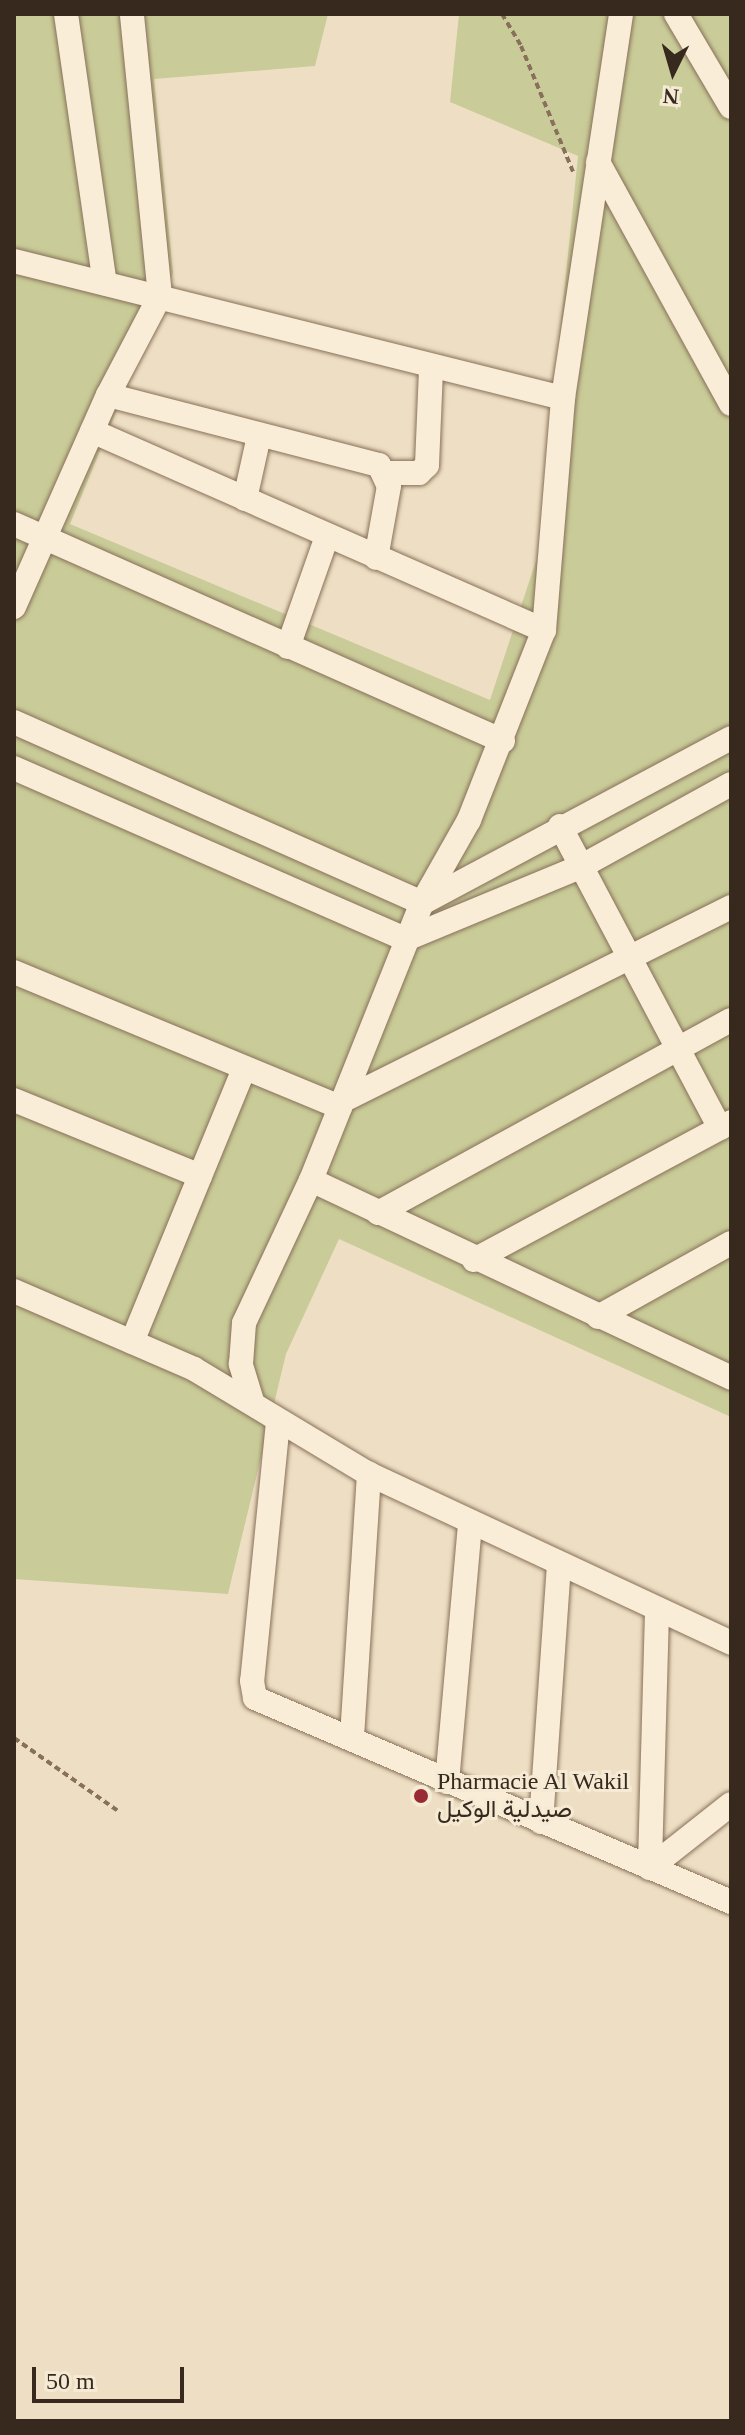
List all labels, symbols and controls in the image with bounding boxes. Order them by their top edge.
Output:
north arrow [633,32,713,112]
text: N [662,83,680,110]
place label: Pharmacie Al Wakil صيدلية الوكيل [437,1768,631,1824]
marker: Pharmacie Al Wakil صيدلية الوكيل [412,1787,430,1805]
scale bar [36,2351,188,2401]
text: 50 m [46,2368,95,2394]

